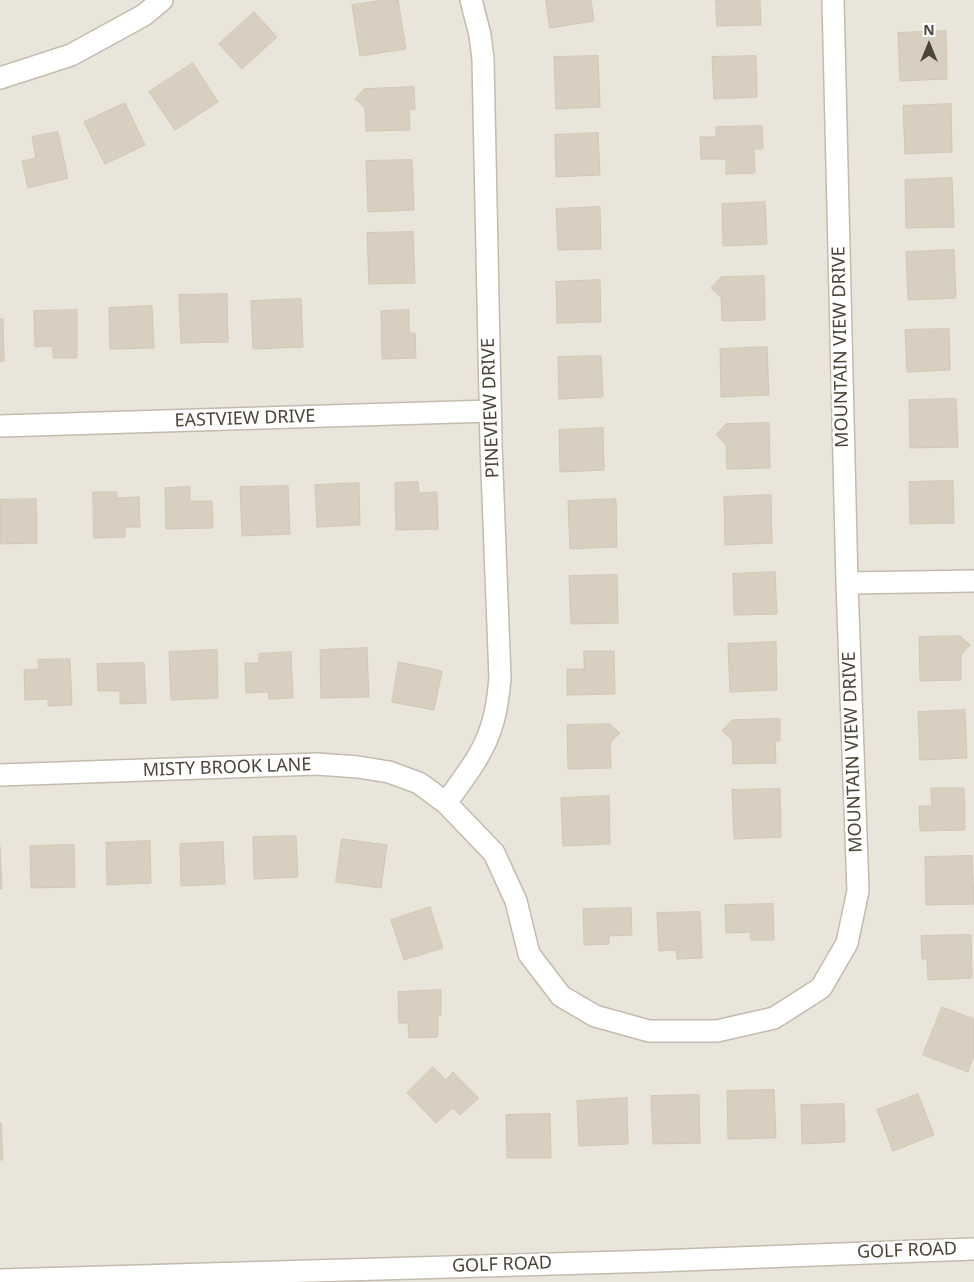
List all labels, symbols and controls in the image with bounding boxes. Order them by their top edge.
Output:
north arrow [904,20,954,70]
text: N [923,20,935,39]
street label: MOUNTAIN VIEW DRIVE [828,246,854,448]
street label: PINEVIEW DRIVE [478,338,504,478]
street label: EASTVIEW DRIVE [174,406,316,432]
street label: MOUNTAIN VIEW DRIVE [839,651,867,853]
street label: MISTY BROOK LANE [142,754,312,782]
street label: GOLF ROAD [857,1238,957,1264]
street label: GOLF ROAD [452,1252,552,1278]

